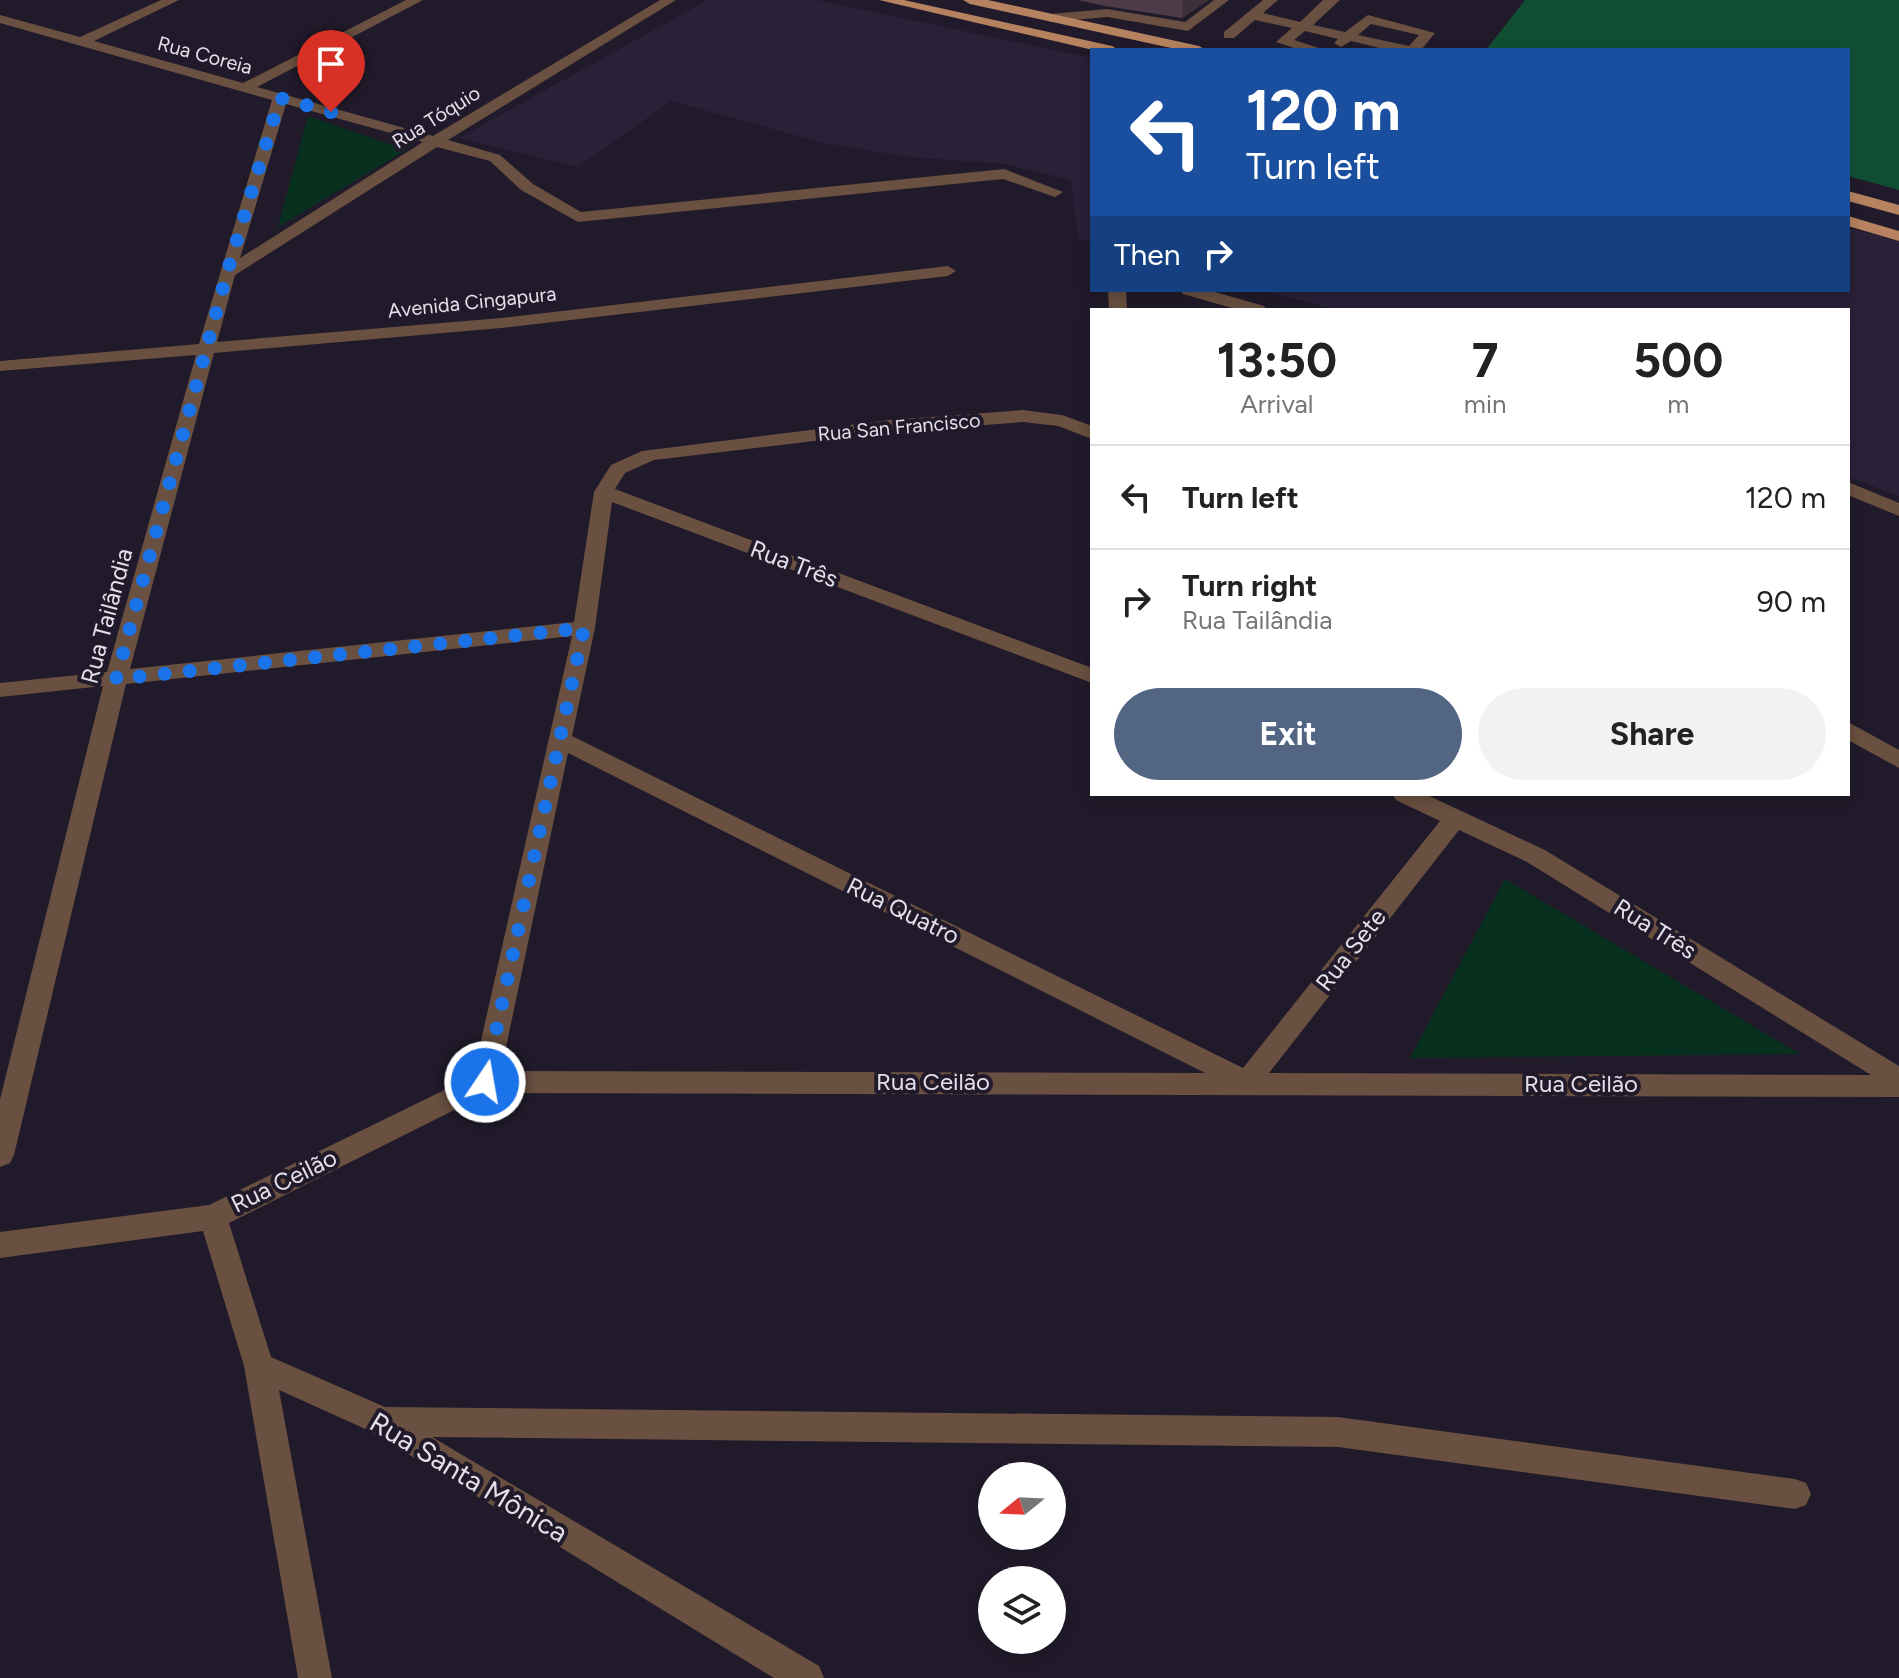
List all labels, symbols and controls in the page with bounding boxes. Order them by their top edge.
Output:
pin [297,30,365,112]
street label: Rua Coreia [155,31,255,79]
icon: arrive [309,42,353,86]
text: 120 m [1246,77,1401,144]
icon: left [1114,80,1218,184]
street label: Rua Tóquio [388,81,484,153]
text: Turn left [1246,145,1380,188]
icon: right [1196,232,1240,276]
text: Then [1114,236,1180,273]
street label: Avenida Cingapura [387,281,557,323]
text: 13:50 [1217,331,1337,389]
text: 7 [1472,331,1498,389]
text: 500 [1633,331,1723,389]
text: Arrival [1240,388,1314,420]
text: min [1464,388,1506,420]
text: m [1667,388,1689,420]
street label: Rua San Francisco [817,408,981,446]
icon: left [1114,475,1158,519]
text: Turn left [1182,479,1299,516]
text: 120 m [1745,479,1826,516]
street label: Rua Três [746,534,842,593]
street label: Rua Tailândia [75,545,139,687]
text: Turn right [1182,567,1317,604]
icon: right [1114,579,1158,623]
text: 90 m [1757,583,1826,620]
text: Rua Tailândia [1182,604,1333,636]
button: Exit [1114,688,1462,780]
button: Share [1478,688,1826,780]
street label: Rua Quatro [842,871,964,950]
street label: Rua Três [1609,892,1702,965]
street label: Rua Sete [1309,903,1392,997]
position arrow [443,1040,527,1124]
street label: Rua Ceilão [876,1067,990,1096]
street label: Rua Ceilão [1524,1069,1638,1098]
street label: Rua Ceilão [226,1143,341,1219]
street label: Rua Santa Mônica [364,1405,574,1549]
north arrow [978,1462,1066,1550]
map controls [978,1462,1066,1654]
button: layers [978,1566,1066,1654]

